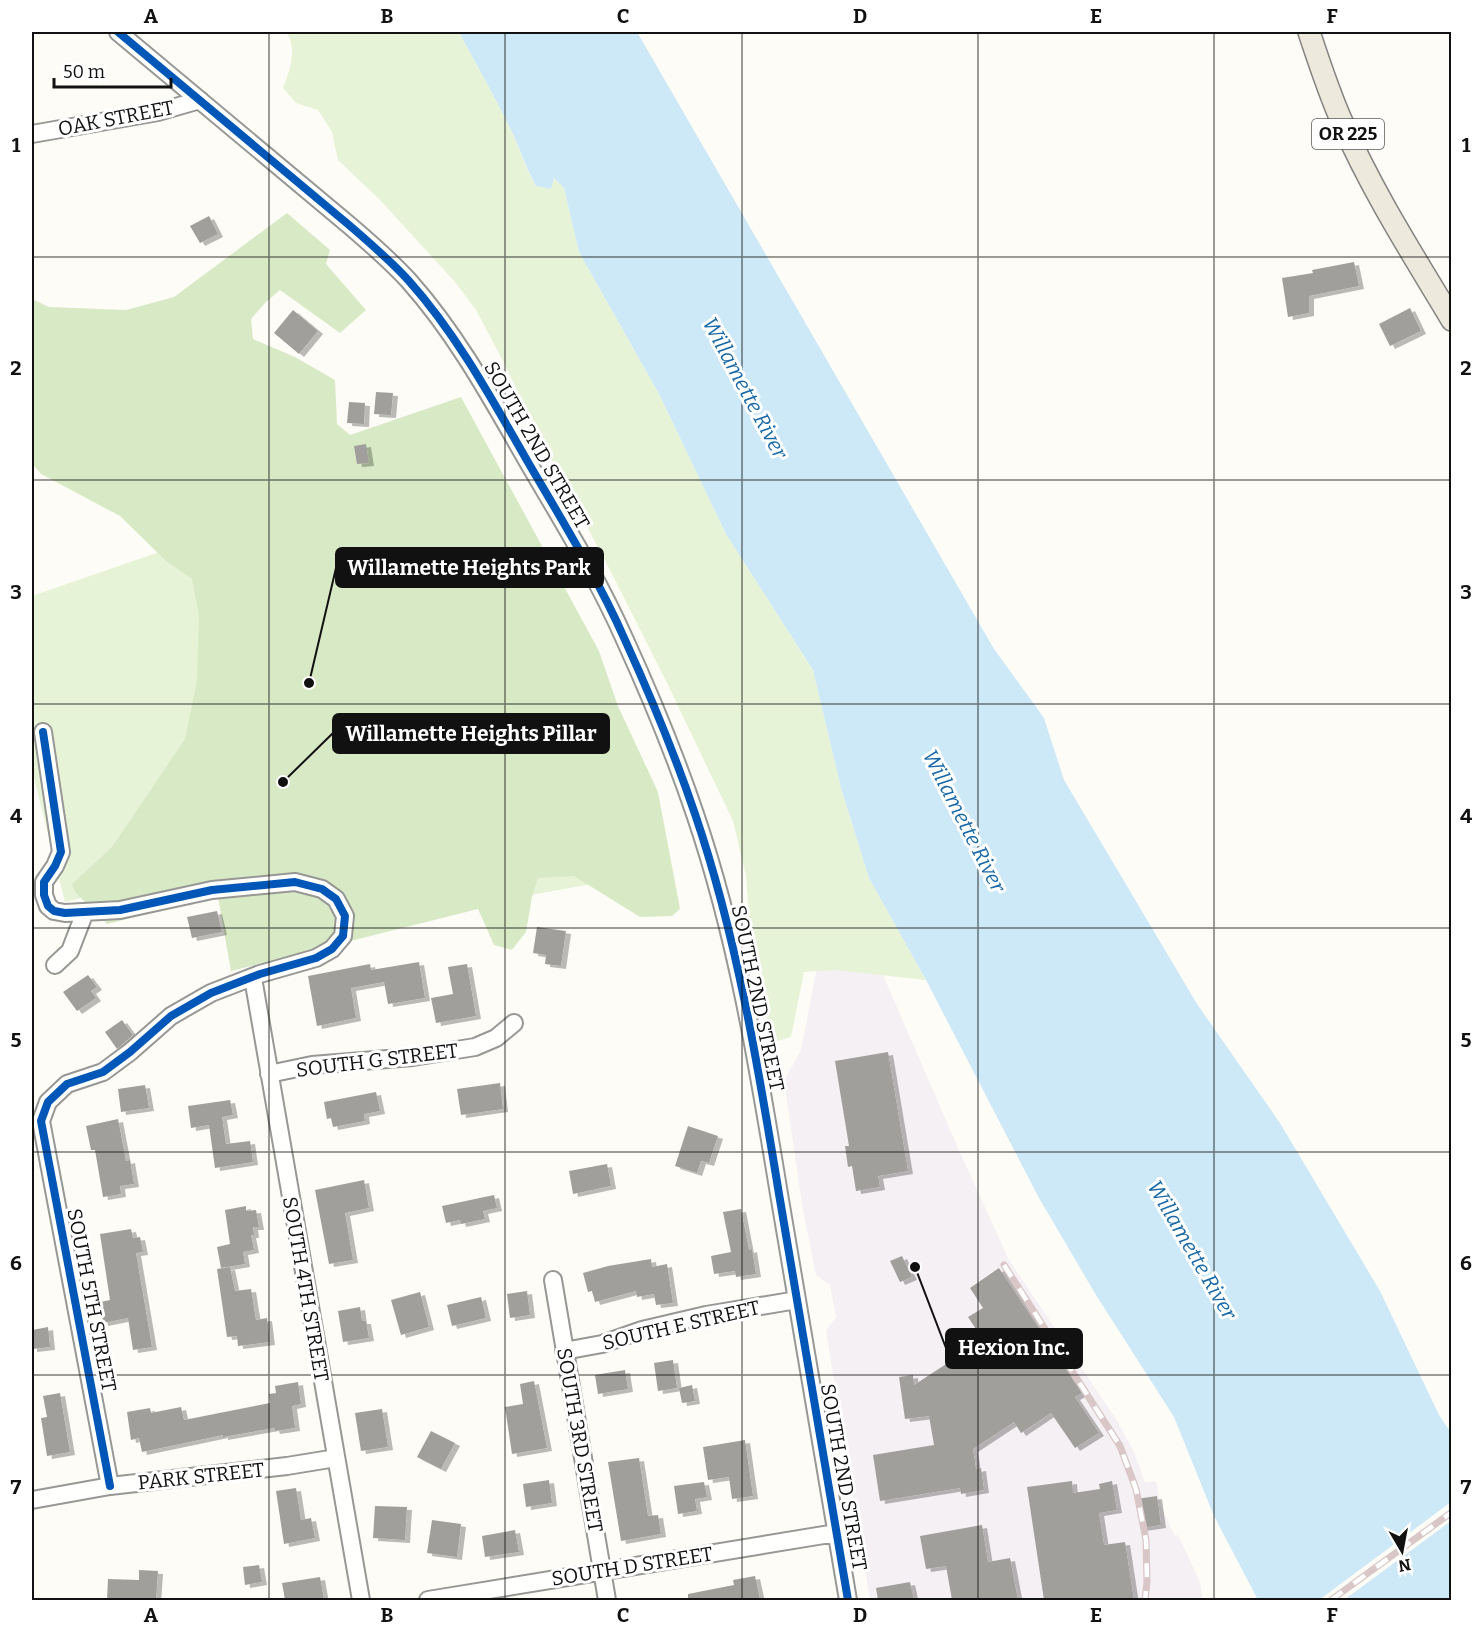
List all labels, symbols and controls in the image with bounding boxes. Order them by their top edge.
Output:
text: A [144,4,159,28]
text: B [381,4,394,28]
text: C [617,4,629,28]
text: D [853,4,867,28]
text: E [1090,4,1102,28]
text: F [1326,4,1338,28]
scale bar [54,51,171,89]
text: 50 m [63,61,105,83]
street label: OAK STREET [56,95,176,141]
road number: OR 225 [1312,119,1384,149]
text: 1 [12,133,21,157]
text: 1 [1462,133,1471,157]
water label: Willamette River [697,313,794,464]
text: 2 [10,356,22,380]
text: 2 [1460,356,1472,380]
street label: SOUTH 2ND STREET [479,357,595,533]
callout: Willamette Heights Park [336,548,603,587]
text: Willamette Heights Park [347,555,591,581]
text: 3 [10,580,22,604]
text: 3 [1460,580,1472,604]
callout: Willamette Heights Pillar [333,714,609,753]
text: Willamette Heights Pillar [345,721,597,747]
water label: Willamette River [917,745,1012,898]
text: 4 [10,804,22,828]
text: 4 [1460,804,1472,828]
street label: SOUTH 2ND STREET [727,903,789,1093]
text: 5 [11,1028,22,1052]
text: 5 [1461,1028,1472,1052]
street label: SOUTH G STREET [295,1038,460,1082]
water label: Willamette River [1142,1176,1243,1326]
street label: SOUTH 4TH STREET [278,1195,334,1384]
street label: SOUTH 5TH STREET [62,1206,122,1394]
text: 6 [10,1251,22,1275]
text: 6 [1460,1251,1472,1275]
street label: SOUTH E STREET [600,1295,762,1355]
callout: Hexion Inc. [946,1329,1082,1368]
text: Hexion Inc. [958,1335,1070,1361]
street label: SOUTH 3RD STREET [552,1346,608,1534]
street label: SOUTH 2ND STREET [816,1382,872,1573]
street label: PARK STREET [136,1457,266,1495]
text: 7 [11,1475,22,1499]
text: 7 [1461,1475,1472,1499]
north arrow [1372,1521,1432,1581]
street label: SOUTH D STREET [550,1541,715,1591]
text: N [1397,1555,1412,1576]
text: A [144,1603,159,1627]
text: B [381,1603,394,1627]
text: C [617,1603,629,1627]
text: D [853,1603,867,1627]
text: E [1090,1603,1102,1627]
text: F [1326,1603,1338,1627]

